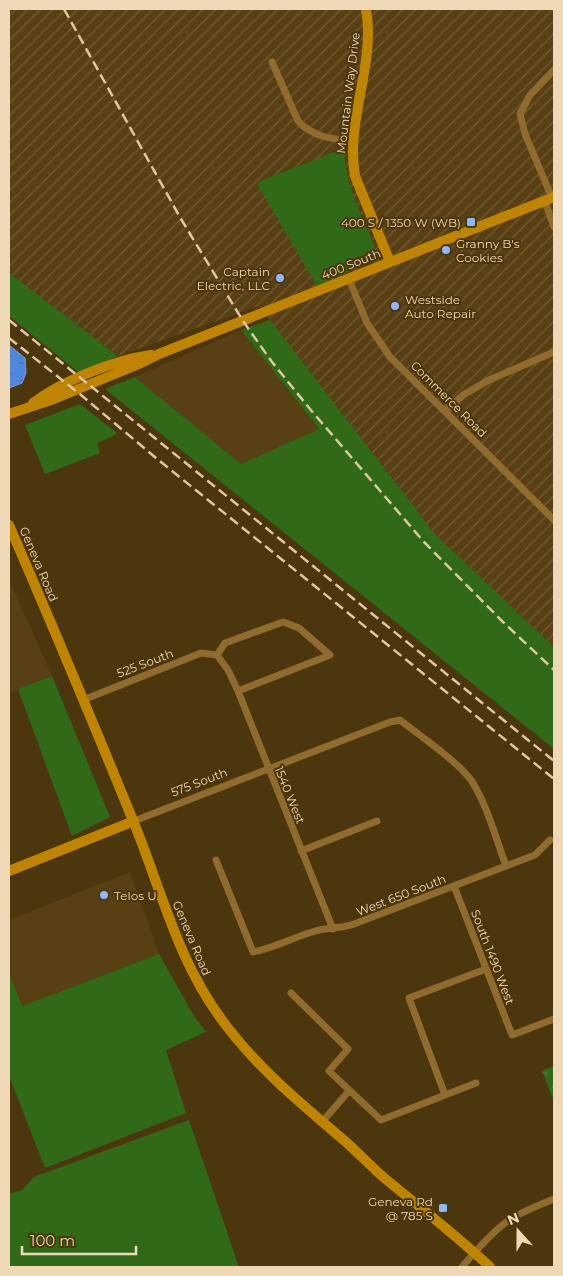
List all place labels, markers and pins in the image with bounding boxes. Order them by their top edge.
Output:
place label: 400 S / 1350 W (WB) [341,215,461,230]
marker: 400 S / 1350 W (WB) [465,216,477,228]
place label: Granny B's Cookies [456,236,520,265]
marker: Granny B's Cookies [440,244,452,256]
place label: Captain Electric, LLC [197,264,270,293]
marker: Captain Electric, LLC [274,272,286,284]
place label: Westside Auto Repair [405,292,476,321]
marker: Westside Auto Repair [389,300,401,312]
place label: Telos U [114,888,157,903]
marker: Telos U [98,889,110,901]
place label: Geneva Rd @ 785 S [368,1194,433,1223]
marker: Geneva Rd @ 785 S [437,1202,449,1214]

